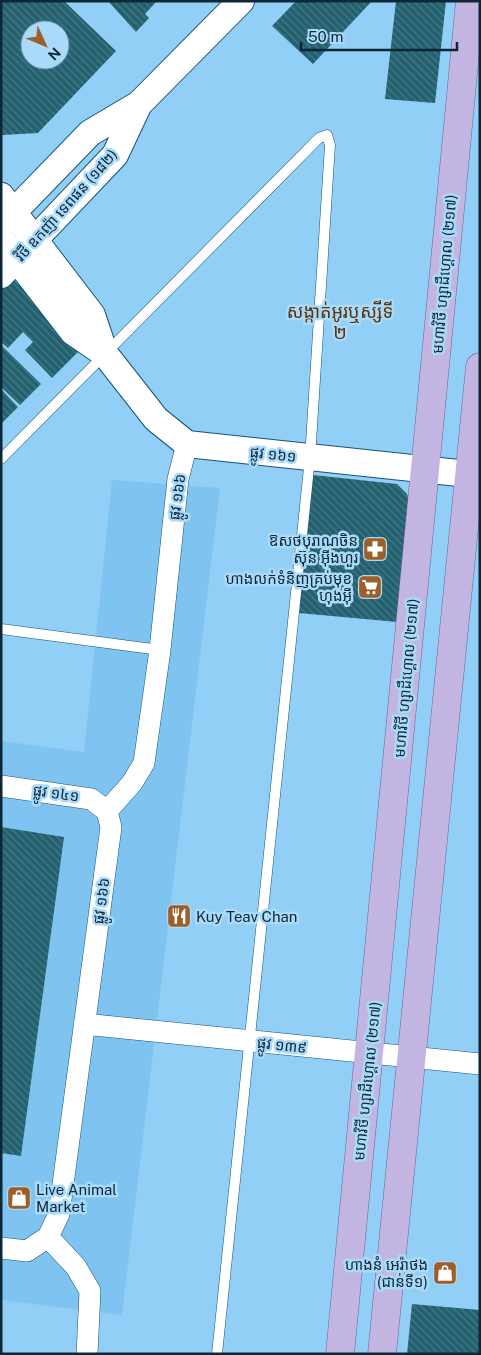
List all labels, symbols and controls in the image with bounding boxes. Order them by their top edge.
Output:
north arrow [20,20,70,70]
scale bar [301,20,457,52]
text: 50 m [308,28,343,45]
text: N [45,45,64,64]
street label: វិថី ឧកញ៉ា ទេពផន (១៨២) [11,145,121,265]
street label: មហាវិថី ហ្សាដឹហ្គោល (២១៧) [428,194,461,354]
district label: សង្កាត់អូរឬស្សីទី ២ [287,300,393,343]
street label: ផ្លូវ ១៦១ [248,443,297,470]
street label: ផ្លូវ ១៦៦ [165,473,194,522]
place label: ឱសថបុរាណចិន ស៊ុន អ៊ីងហួរ [269,532,358,567]
pharmacy icon: ឱសថបុរាណចិន ស៊ុន អ៊ីងហួរ [362,536,388,562]
place label: ហាងលក់ទំនិញគ្រប់មុខ ហុងអ៊ី [226,570,352,605]
supermarket icon: ហាងលក់ទំនិញគ្រប់មុខ ហុងអ៊ី [357,574,383,600]
street label: មហាវិថី ហ្សាដឹហ្គោល (២១៧) [390,598,423,758]
street label: ផ្លូវ ១៤១ [31,781,80,810]
street label: ផ្លូវ ១៦៦ [89,877,118,926]
restaurant icon: Kuy Teav Chan [166,903,192,929]
place label: Kuy Teav Chan [196,908,297,925]
street label: មហាវិថី ហ្សាដឹហ្គោល (២១៧) [350,1001,385,1162]
street label: ផ្លូវ ១៣៩ [256,1034,308,1061]
place label: Live Animal Market [36,1181,117,1215]
shop icon: Live Animal Market [6,1185,32,1211]
place label: ហាងនំ អេរ៉ាថង (ជាន់ទី១) [345,1256,428,1290]
shop icon: ហាងនំ អេរ៉ាថង (ជាន់ទី១) [432,1260,458,1286]

